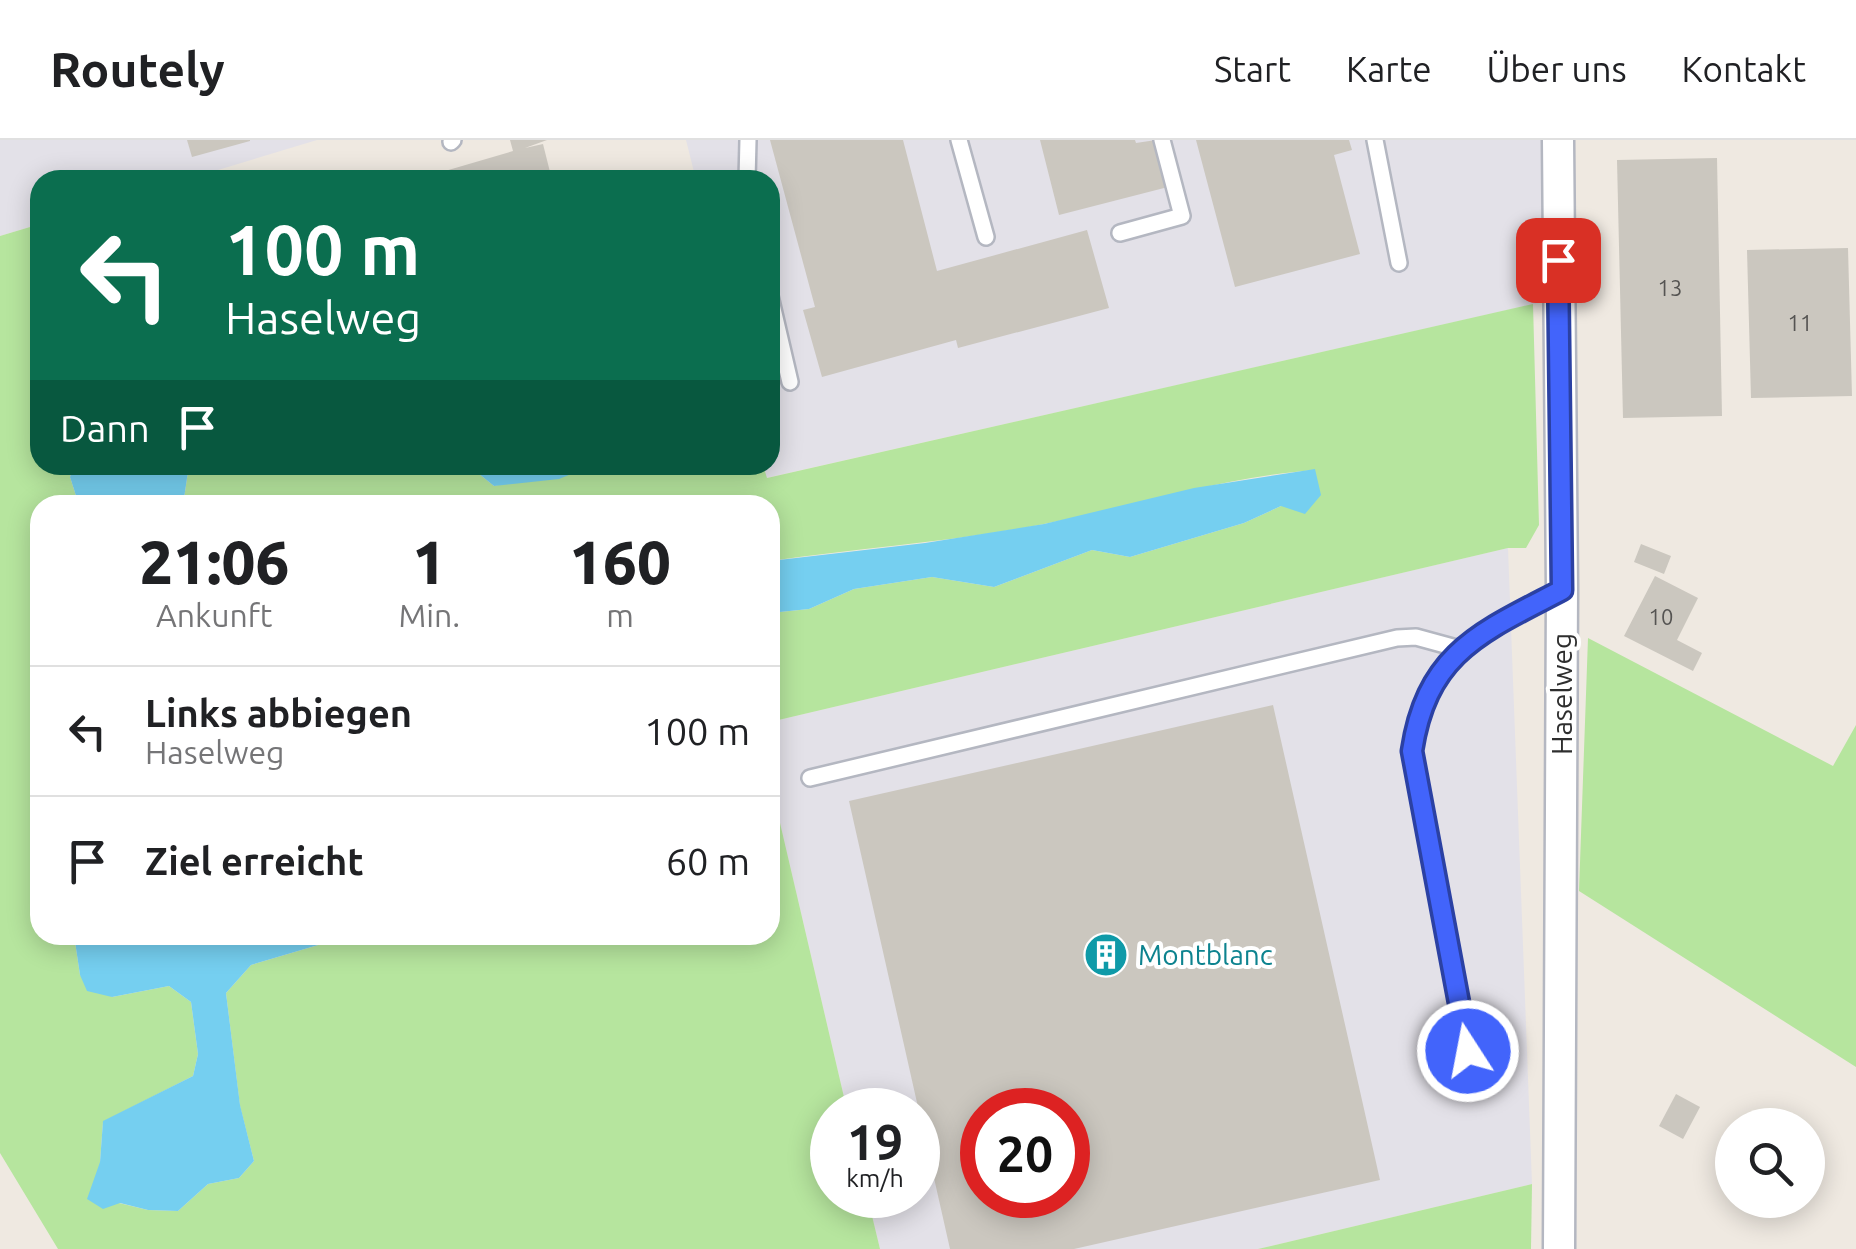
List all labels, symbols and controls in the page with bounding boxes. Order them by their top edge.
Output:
text: Routely [50,42,225,96]
text: Start [1214,49,1291,89]
text: Karte [1346,49,1431,89]
text: Über uns [1486,49,1627,89]
text: Kontakt [1682,49,1806,89]
icon: left [60,210,190,340]
text: 100 m [225,210,420,288]
pin [1516,218,1601,303]
icon: arrive [1531,233,1586,288]
house number: 13 [1658,275,1682,300]
text: Haselweg [225,292,421,343]
house number: 11 [1788,310,1812,335]
icon: arrive [170,400,225,455]
text: Dann [60,407,150,449]
text: 21:06 [139,528,289,595]
text: 1 [412,528,446,595]
text: 160 [569,528,671,595]
text: Ankunft [156,597,272,633]
text: Min. [398,597,460,633]
text: m [606,597,634,633]
house number: 10 [1649,604,1673,629]
street label: Haselweg [1546,633,1577,755]
text: Links abbiegen [145,692,412,734]
icon: left [60,704,115,759]
text: 100 m [644,710,750,752]
text: Haselweg [145,734,285,770]
icon: arrive [60,834,115,889]
text: Ziel erreicht [145,840,364,882]
text: 60 m [666,840,750,882]
building icon: Montblanc [1083,932,1129,978]
place label: Montblanc [1138,939,1273,970]
position arrow [1416,999,1520,1103]
speed limit sign: 20 [960,1088,1090,1218]
map controls [1715,1108,1825,1218]
button: search [1715,1108,1825,1218]
text: 19 [847,1113,903,1169]
text: km/h [846,1164,904,1192]

